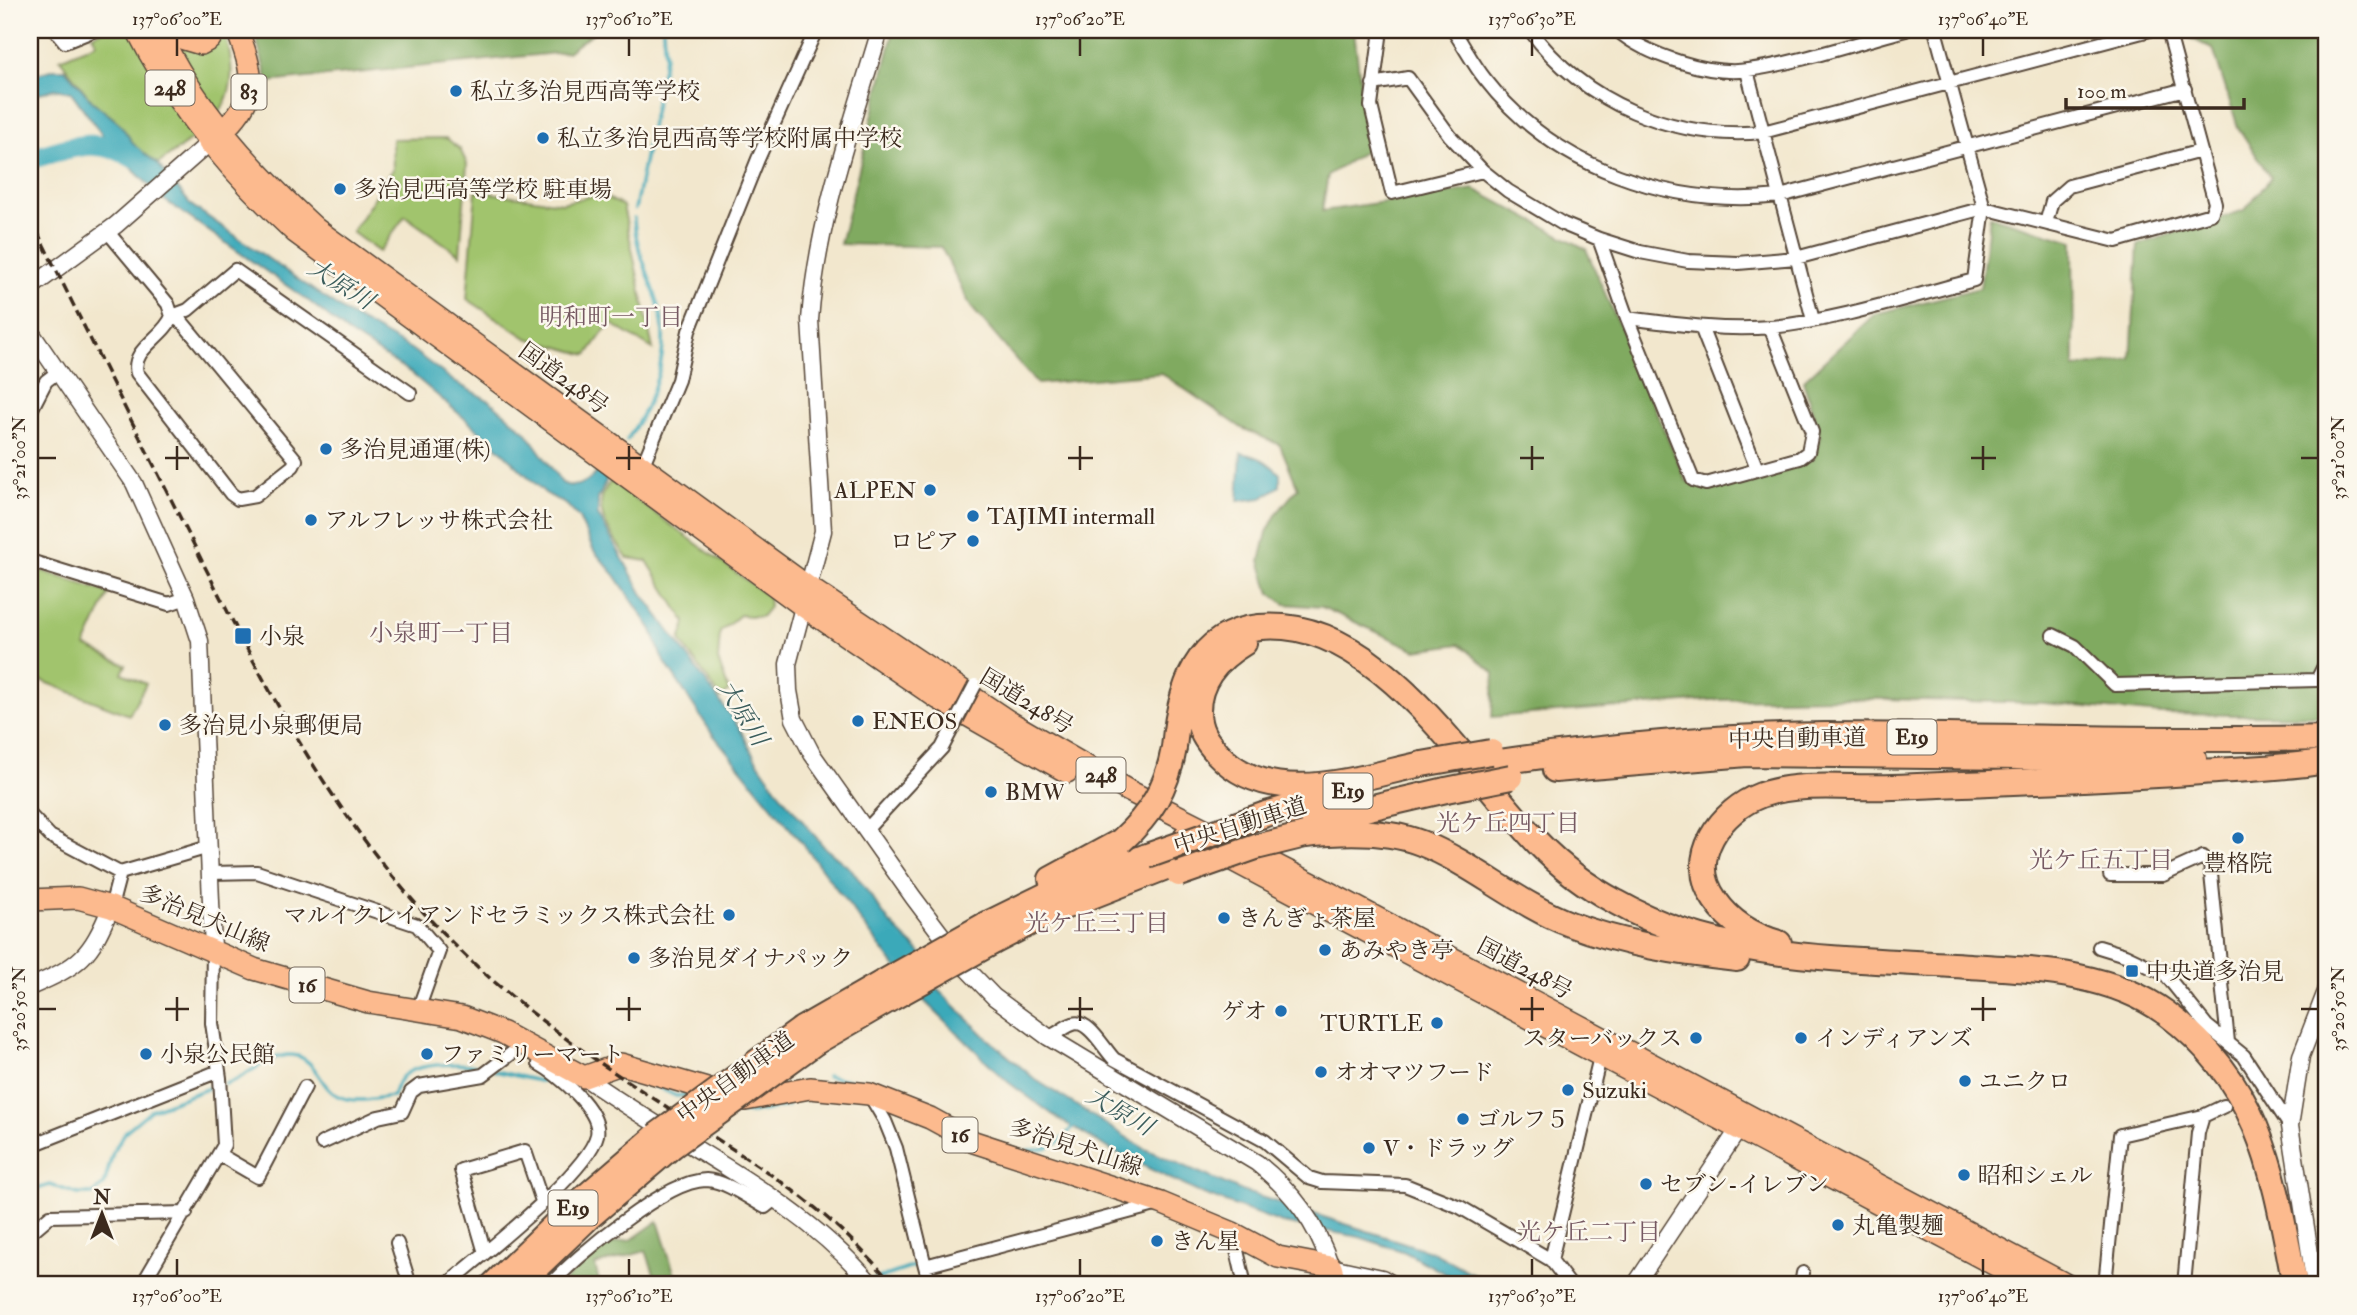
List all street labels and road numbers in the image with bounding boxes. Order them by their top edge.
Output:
road number: 248 [146,70,194,106]
road number: 83 [232,74,266,110]
street label: 国道248号 [513,336,614,421]
street label: 国道248号 [975,662,1079,741]
road number: E19 [1888,720,1937,754]
street label: 中央自動車道 [1728,723,1866,754]
road number: 248 [1076,758,1126,792]
road number: E19 [1324,774,1372,808]
street label: 中央自動車道 [1170,790,1310,861]
street label: 多治見犬山線 [136,878,274,959]
street label: 国道248号 [1472,931,1577,1006]
road number: 16 [290,968,324,1002]
street label: 中央自動車道 [671,1025,800,1130]
street label: 多治見犬山線 [1006,1112,1146,1183]
road number: 16 [942,1118,978,1152]
road number: E19 [548,1190,598,1226]

